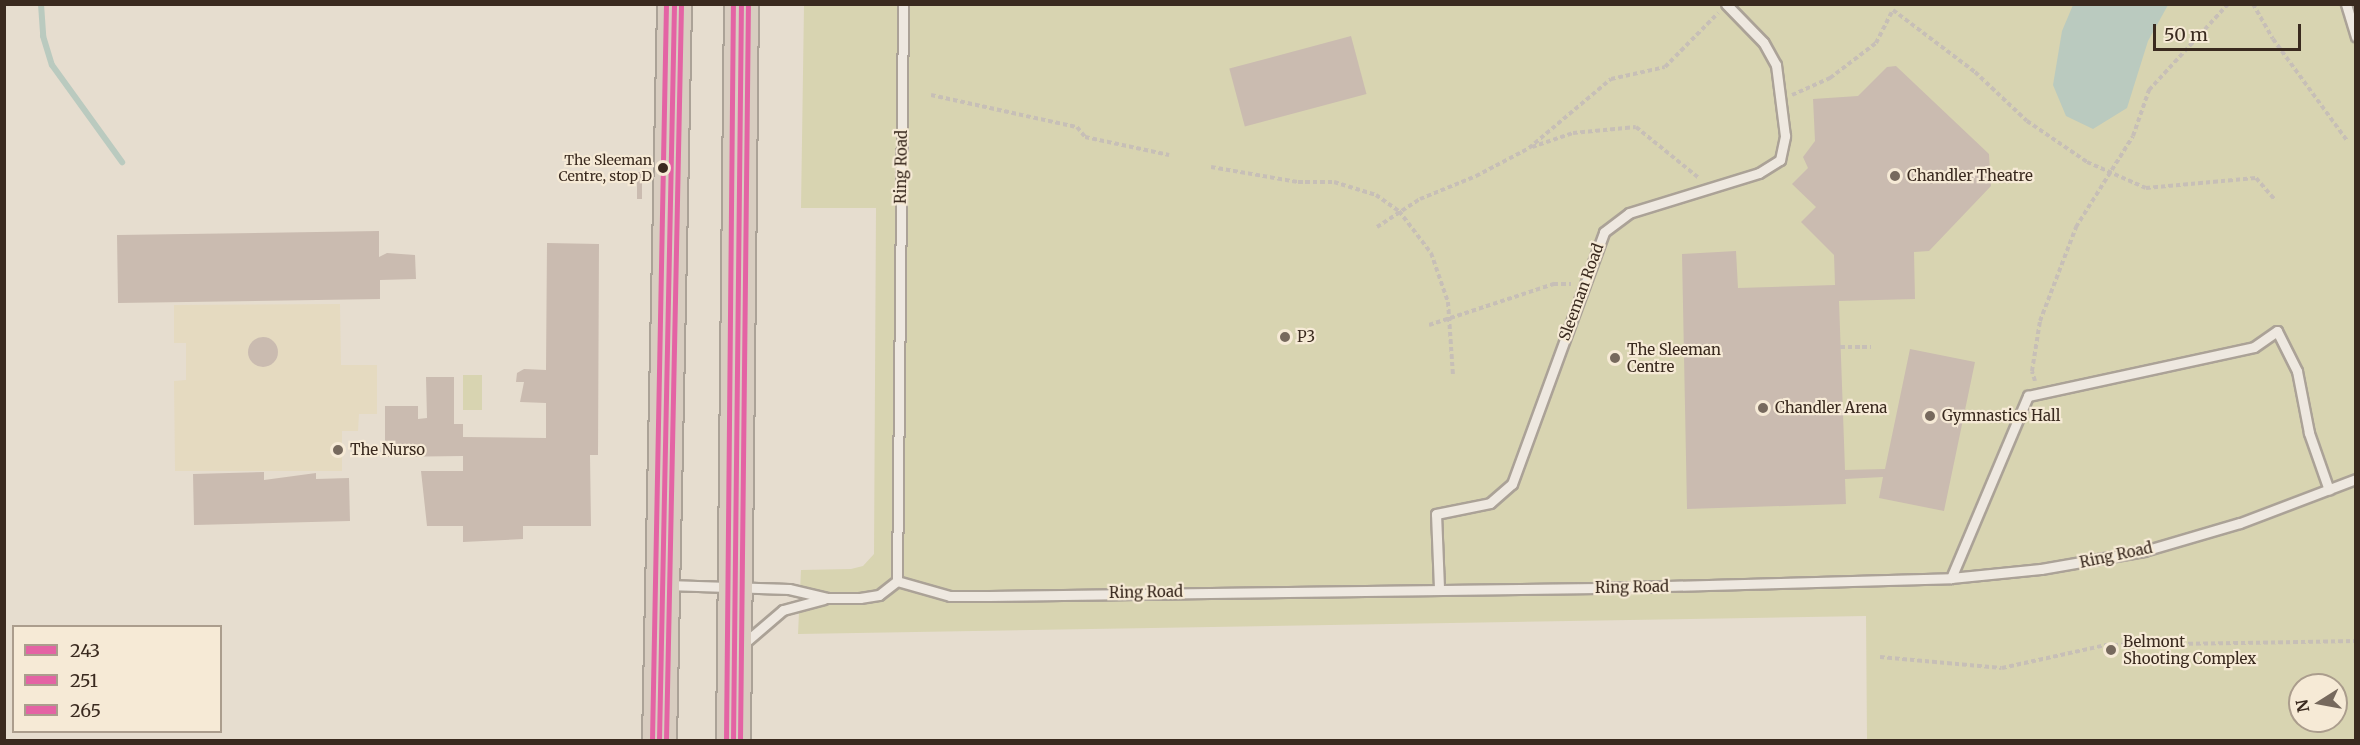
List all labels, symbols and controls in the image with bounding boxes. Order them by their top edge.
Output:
scale bar [2156,12,2304,50]
text: 50 m [2164,23,2208,46]
street label: Ring Road [891,130,911,204]
place label: The Sleeman Centre, stop D [559,152,652,184]
marker: The Sleeman Centre, stop D [657,162,669,174]
place label: Chandler Theatre [1907,167,2033,185]
marker: Chandler Theatre [1888,169,1902,183]
street label: Sleeman Road [1555,241,1607,343]
place label: P3 [1297,328,1315,346]
marker: P3 [1278,330,1292,344]
place label: The Sleeman Centre [1627,340,1721,375]
marker: The Sleeman Centre [1608,351,1622,365]
place label: Chandler Arena [1775,399,1887,417]
marker: Chandler Arena [1756,401,1770,415]
place label: Gymnastics Hall [1942,407,2060,425]
marker: Gymnastics Hall [1923,409,1937,423]
place label: The Nurso [350,441,425,459]
marker: The Nurso [331,443,345,457]
street label: Ring Road [2078,538,2154,572]
street label: Ring Road [1595,577,1669,597]
street label: Ring Road [1109,582,1183,602]
legend [12,625,222,733]
place label: Belmont Shooting Complex [2123,632,2256,667]
text: 243 [70,639,100,662]
marker: Belmont Shooting Complex [2104,643,2118,657]
text: 251 [70,669,98,692]
north arrow [2288,673,2348,733]
text: N [2291,698,2313,714]
text: 265 [70,699,101,722]

